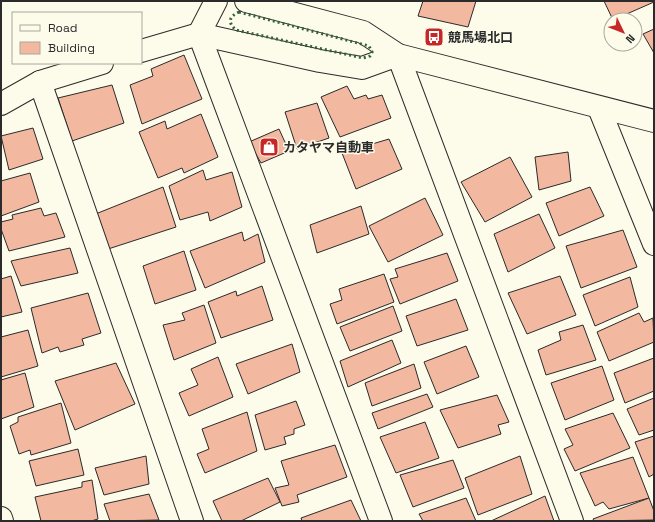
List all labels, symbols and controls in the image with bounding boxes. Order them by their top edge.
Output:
legend [12,12,142,64]
north arrow [603,12,643,52]
text: Road [48,20,77,36]
bus stop icon: 競馬場北口 [423,26,445,48]
place label: 競馬場北口 [448,29,513,46]
text: N [623,31,638,46]
text: Building [48,40,95,56]
shop icon: カタヤマ自動車 [258,136,280,158]
place label: カタヤマ自動車 [283,139,374,156]

